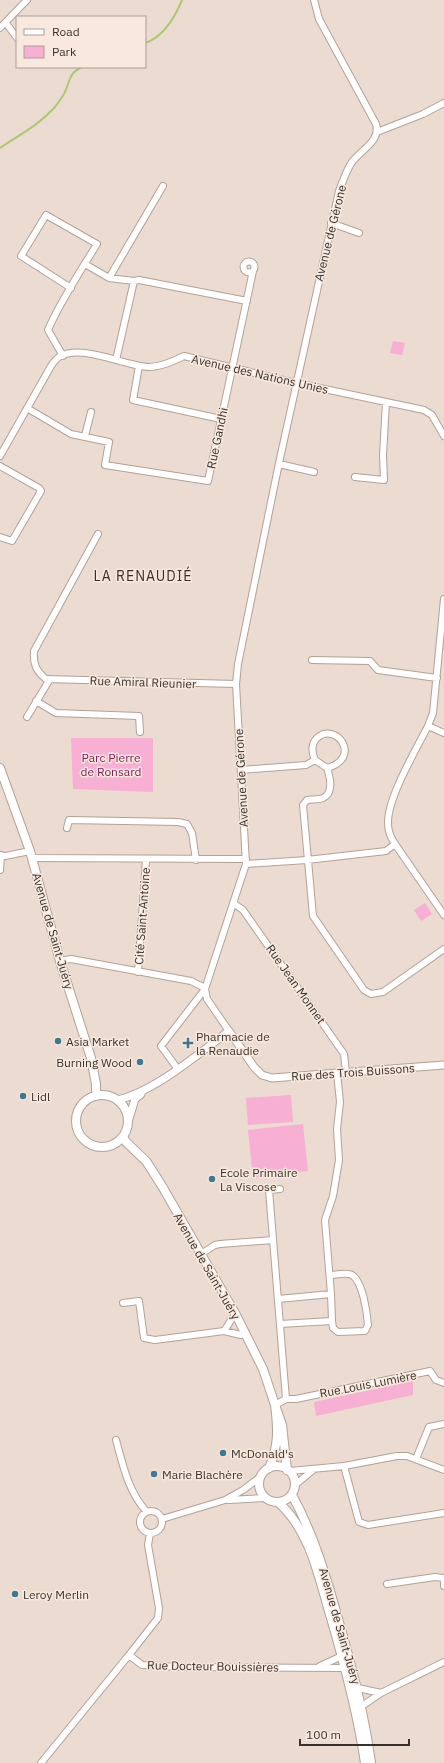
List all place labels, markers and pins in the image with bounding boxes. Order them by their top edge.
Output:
place label: Pharmacie de la Renaudie [196,1029,270,1058]
place label: Asia Market [66,1034,129,1049]
marker: Asia Market [53,1036,63,1046]
marker: Pharmacie de la Renaudie [183,1038,193,1048]
place label: Burning Wood [56,1055,132,1070]
marker: Burning Wood [135,1057,145,1067]
place label: Lidl [31,1089,50,1104]
marker: Lidl [18,1091,28,1101]
place label: Ecole Primaire La Viscose [220,1165,298,1194]
marker: Ecole Primaire La Viscose [207,1174,217,1184]
place label: McDonald's [231,1446,294,1461]
marker: McDonald's [218,1448,228,1458]
place label: Marie Blachère [162,1467,243,1482]
marker: Marie Blachère [149,1469,159,1479]
place label: Leroy Merlin [23,1587,89,1602]
marker: Leroy Merlin [10,1589,20,1599]

